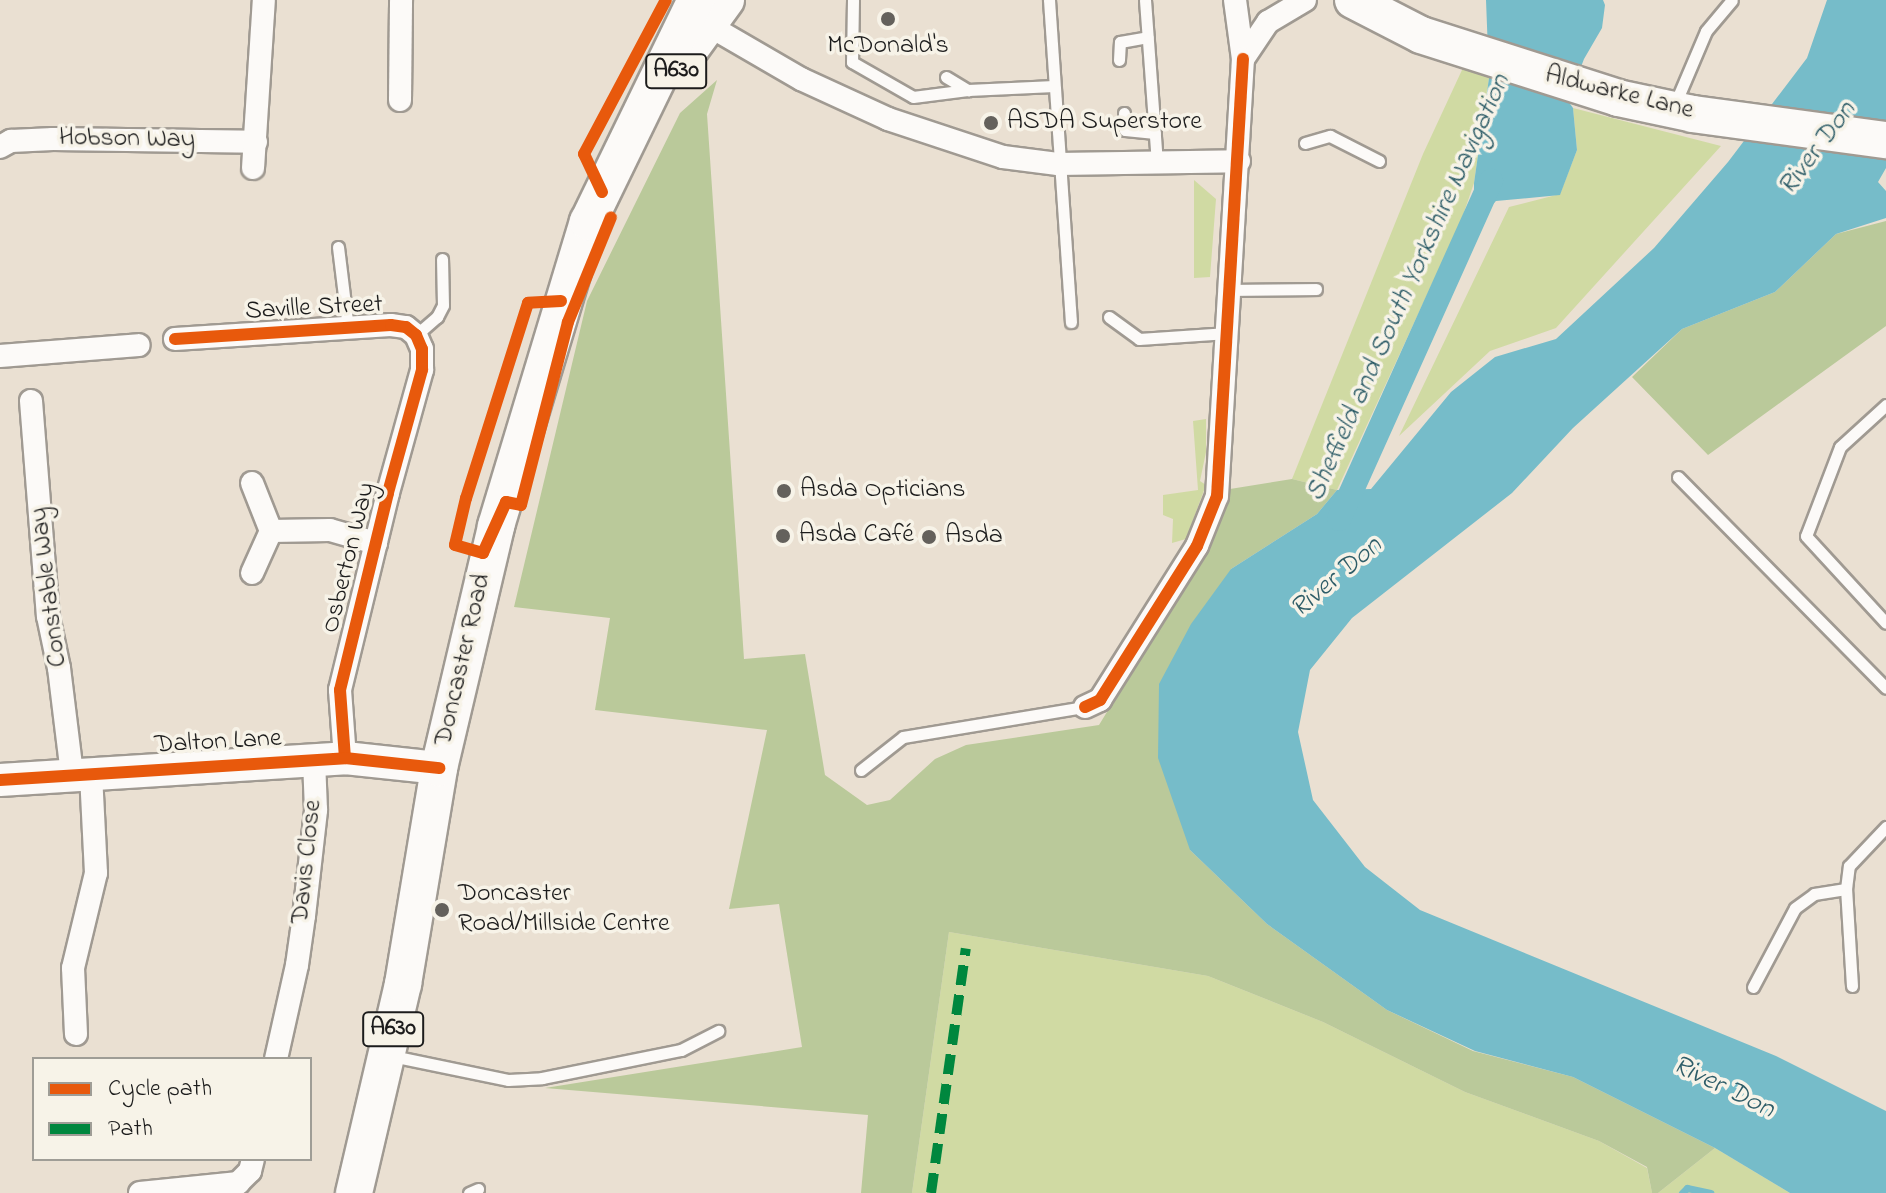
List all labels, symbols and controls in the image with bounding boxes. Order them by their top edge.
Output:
marker: McDonald's [879,10,897,28]
place label: McDonald's [827,31,949,63]
road number: A630 [644,51,708,91]
street label: Aldwarke Lane [1542,60,1696,128]
water label: Sheffield and South Yorkshire Navigation [1299,69,1519,507]
water label: River Don [1772,95,1864,203]
place label: ASDA Superstore [1007,107,1202,139]
marker: ASDA Superstore [982,114,1000,132]
street label: Hobson Way [59,123,195,157]
street label: Saville Street [244,290,384,328]
place label: Asda Opticians [800,475,965,507]
street label: Osberton Way [316,480,384,636]
marker: Asda Opticians [775,482,793,500]
street label: Constable Way [25,505,75,669]
place label: Asda Café [799,520,914,552]
place label: Asda [945,521,1003,553]
marker: Asda Café [774,527,792,545]
marker: Asda [920,528,938,546]
water label: River Don [1284,530,1390,626]
street label: Doncaster Road [429,571,499,749]
street label: Dalton Lane [154,724,282,762]
street label: Davis Close [286,798,330,926]
place label: Doncaster Road/Millside Centre [458,879,670,940]
marker: Doncaster Road/Millside Centre [433,901,451,919]
road number: A630 [361,1009,425,1049]
water label: River Don [1667,1049,1779,1127]
legend [32,1057,312,1161]
text: Cycle path [108,1072,212,1107]
text: Path [108,1112,153,1147]

